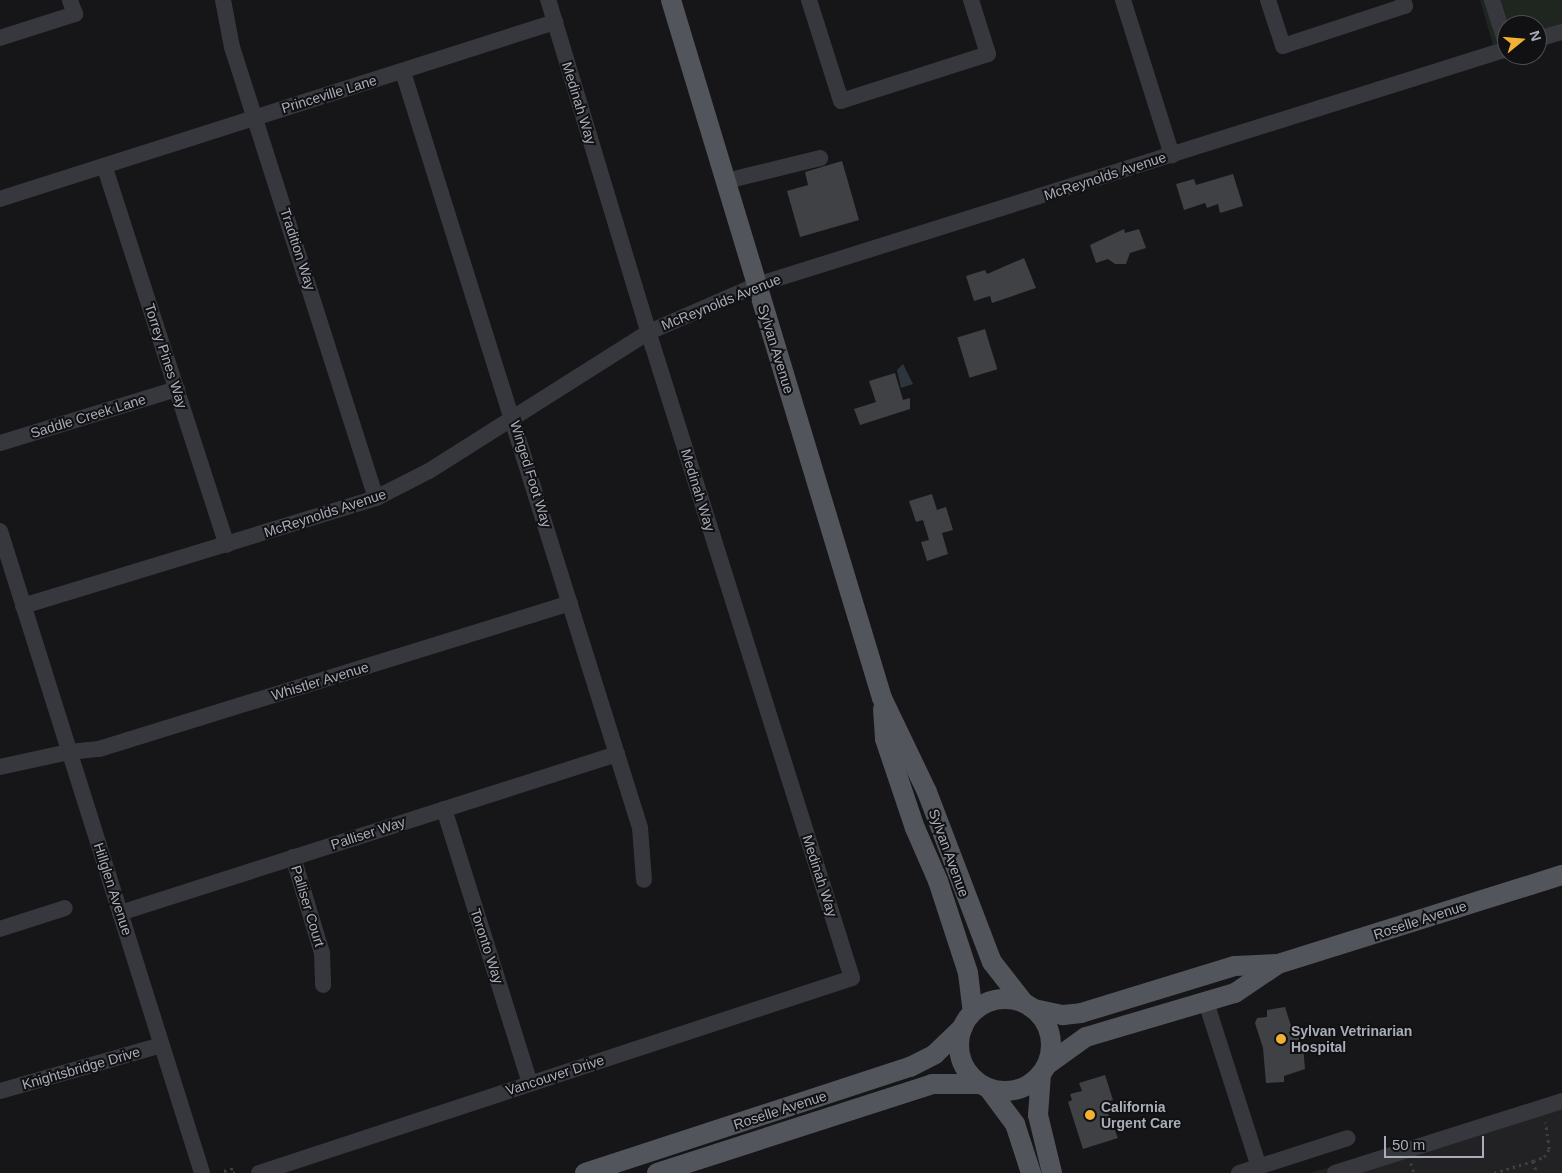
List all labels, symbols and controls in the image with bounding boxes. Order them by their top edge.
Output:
north arrow [1497,15,1547,65]
text: N [1526,29,1545,43]
street label: Medinah Way [559,60,599,146]
street label: Princeville Lane [279,72,379,116]
street label: McReynolds Avenue [1041,148,1169,204]
street label: Tradition Way [277,206,319,292]
street label: McReynolds Avenue [658,270,784,334]
street label: Torrey Pines Way [141,301,191,411]
street label: Sylvan Avenue [754,302,798,396]
street label: Saddle Creek Lane [28,390,148,442]
street label: Winged Foot Way [507,419,555,529]
street label: Medinah Way [678,447,718,533]
street label: McReynolds Avenue [261,485,389,541]
street label: Whistler Avenue [269,658,371,704]
street label: Sylvan Avenue [925,806,973,900]
street label: Palliser Way [329,813,407,853]
street label: Medinah Way [799,833,841,919]
street label: Hillglen Avenue [90,840,136,938]
street label: Palliser Court [288,863,328,949]
street label: Roselle Avenue [1371,897,1469,943]
street label: Toronto Way [467,906,507,986]
place label: Sylvan Vetrinarian Hospital [1291,1023,1412,1056]
marker: Sylvan Vetrinarian Hospital [1275,1033,1287,1045]
street label: Knightsbridge Drive [20,1043,142,1093]
street label: Vancouver Drive [504,1051,606,1099]
street label: Roselle Avenue [731,1087,829,1133]
place label: California Urgent Care [1101,1099,1181,1132]
marker: California Urgent Care [1083,1108,1097,1122]
scale bar [1387,1126,1487,1158]
text: 50 m [1392,1136,1425,1153]

